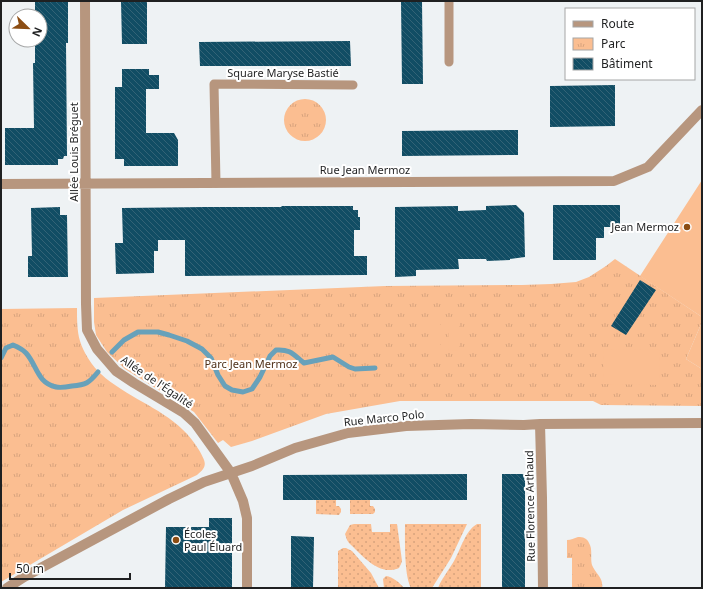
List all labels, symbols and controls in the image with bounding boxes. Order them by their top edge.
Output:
north arrow [8,8,48,48]
legend [565,8,695,80]
text: Route [601,15,634,32]
text: N [29,25,46,39]
text: Parc [601,35,626,52]
text: Bâtiment [601,55,653,72]
street label: Square Maryse Bastié [227,65,339,80]
street label: Allée Louis Bréguet [66,102,81,202]
street label: Rue Jean Mermoz [320,162,410,177]
place label: Jean Mermoz [610,219,679,234]
marker: Jean Mermoz [682,222,692,232]
street label: Allée de l'Égalité [118,352,196,411]
park label: Parc Jean Mermoz [204,356,298,371]
street label: Rue Marco Polo [343,406,425,429]
street label: Rue Florence Arthaud [521,450,538,562]
place label: Écoles Paul Éluard [184,526,242,554]
marker: Écoles Paul Éluard [171,535,181,545]
scale bar [10,555,130,581]
text: 50 m [16,560,44,577]

